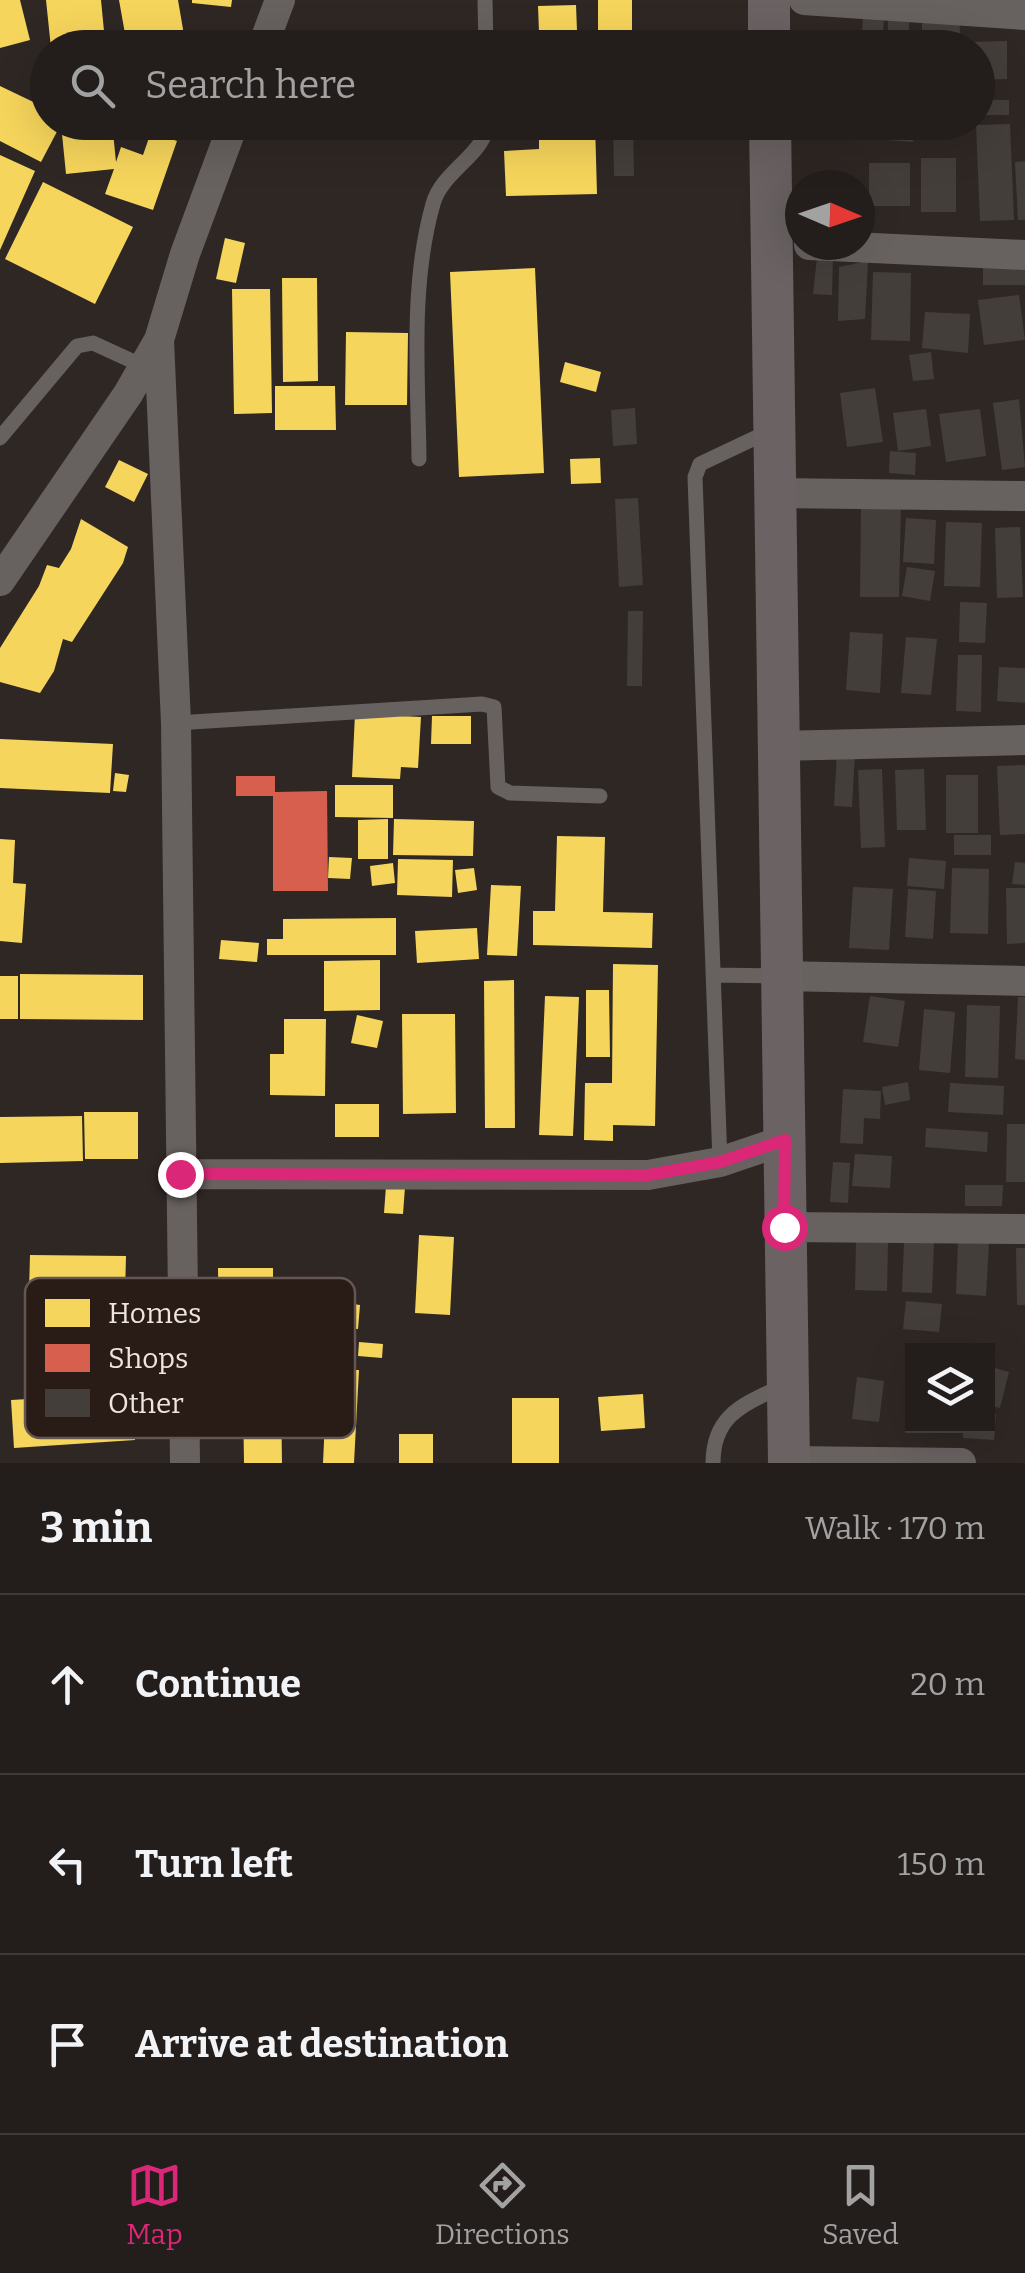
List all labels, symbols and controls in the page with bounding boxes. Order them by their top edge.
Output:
search box [30,30,995,140]
icon: search [65,58,120,113]
text: Search here [145,62,356,108]
north arrow [785,170,875,260]
route end [158,1152,204,1198]
route start [762,1205,808,1251]
legend [25,1278,355,1438]
text: Homes [108,1297,201,1330]
text: Shops [108,1342,188,1375]
map controls [905,1343,995,1433]
button: layers [905,1343,995,1433]
text: Other [108,1387,184,1420]
text: 3 min [40,1503,152,1553]
text: Walk · 170 m [805,1509,985,1547]
icon: ahead [40,1657,95,1712]
text: Continue [135,1661,301,1707]
text: 20 m [910,1665,985,1703]
icon: left [40,1837,95,1892]
text: Turn left [135,1841,293,1887]
text: 150 m [897,1845,985,1883]
icon: arrive [40,2017,95,2072]
text: Arrive at destination [135,2021,508,2067]
tab: Map [126,2158,183,2251]
tab: Directions [435,2158,570,2251]
tab: Saved [822,2158,899,2251]

